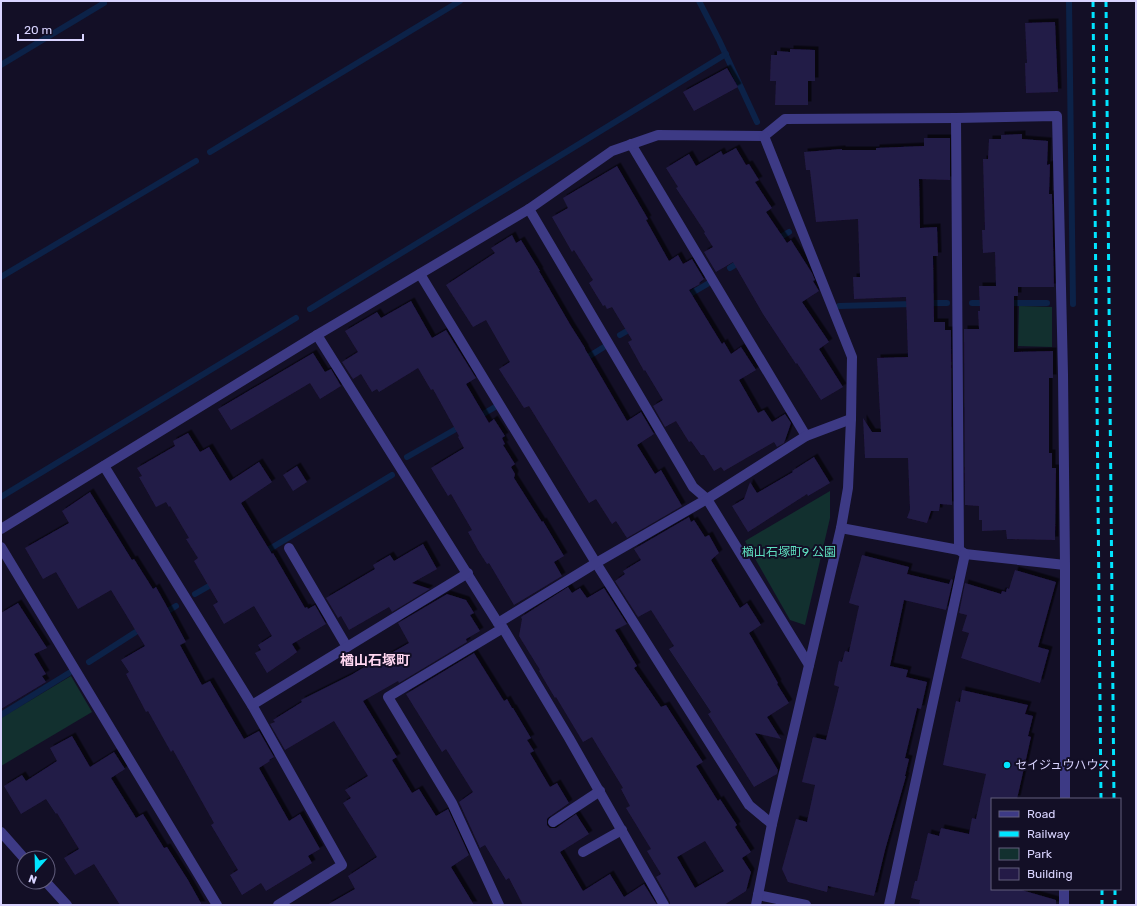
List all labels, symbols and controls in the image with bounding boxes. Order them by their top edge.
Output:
scale bar [18,16,83,42]
text: 20 m [24,23,52,37]
park label: 楢山石塚町9 公園 [742,545,836,559]
district label: 楢山石塚町 [340,652,410,669]
place label: セイジュウハウス [1015,758,1110,772]
marker: セイジュウハウス [1002,760,1012,770]
legend [991,798,1121,890]
text: Road [1027,807,1055,821]
text: Railway [1027,827,1070,841]
text: Park [1027,847,1053,861]
north arrow [16,850,56,890]
text: Building [1027,867,1073,881]
text: N [27,871,39,886]

